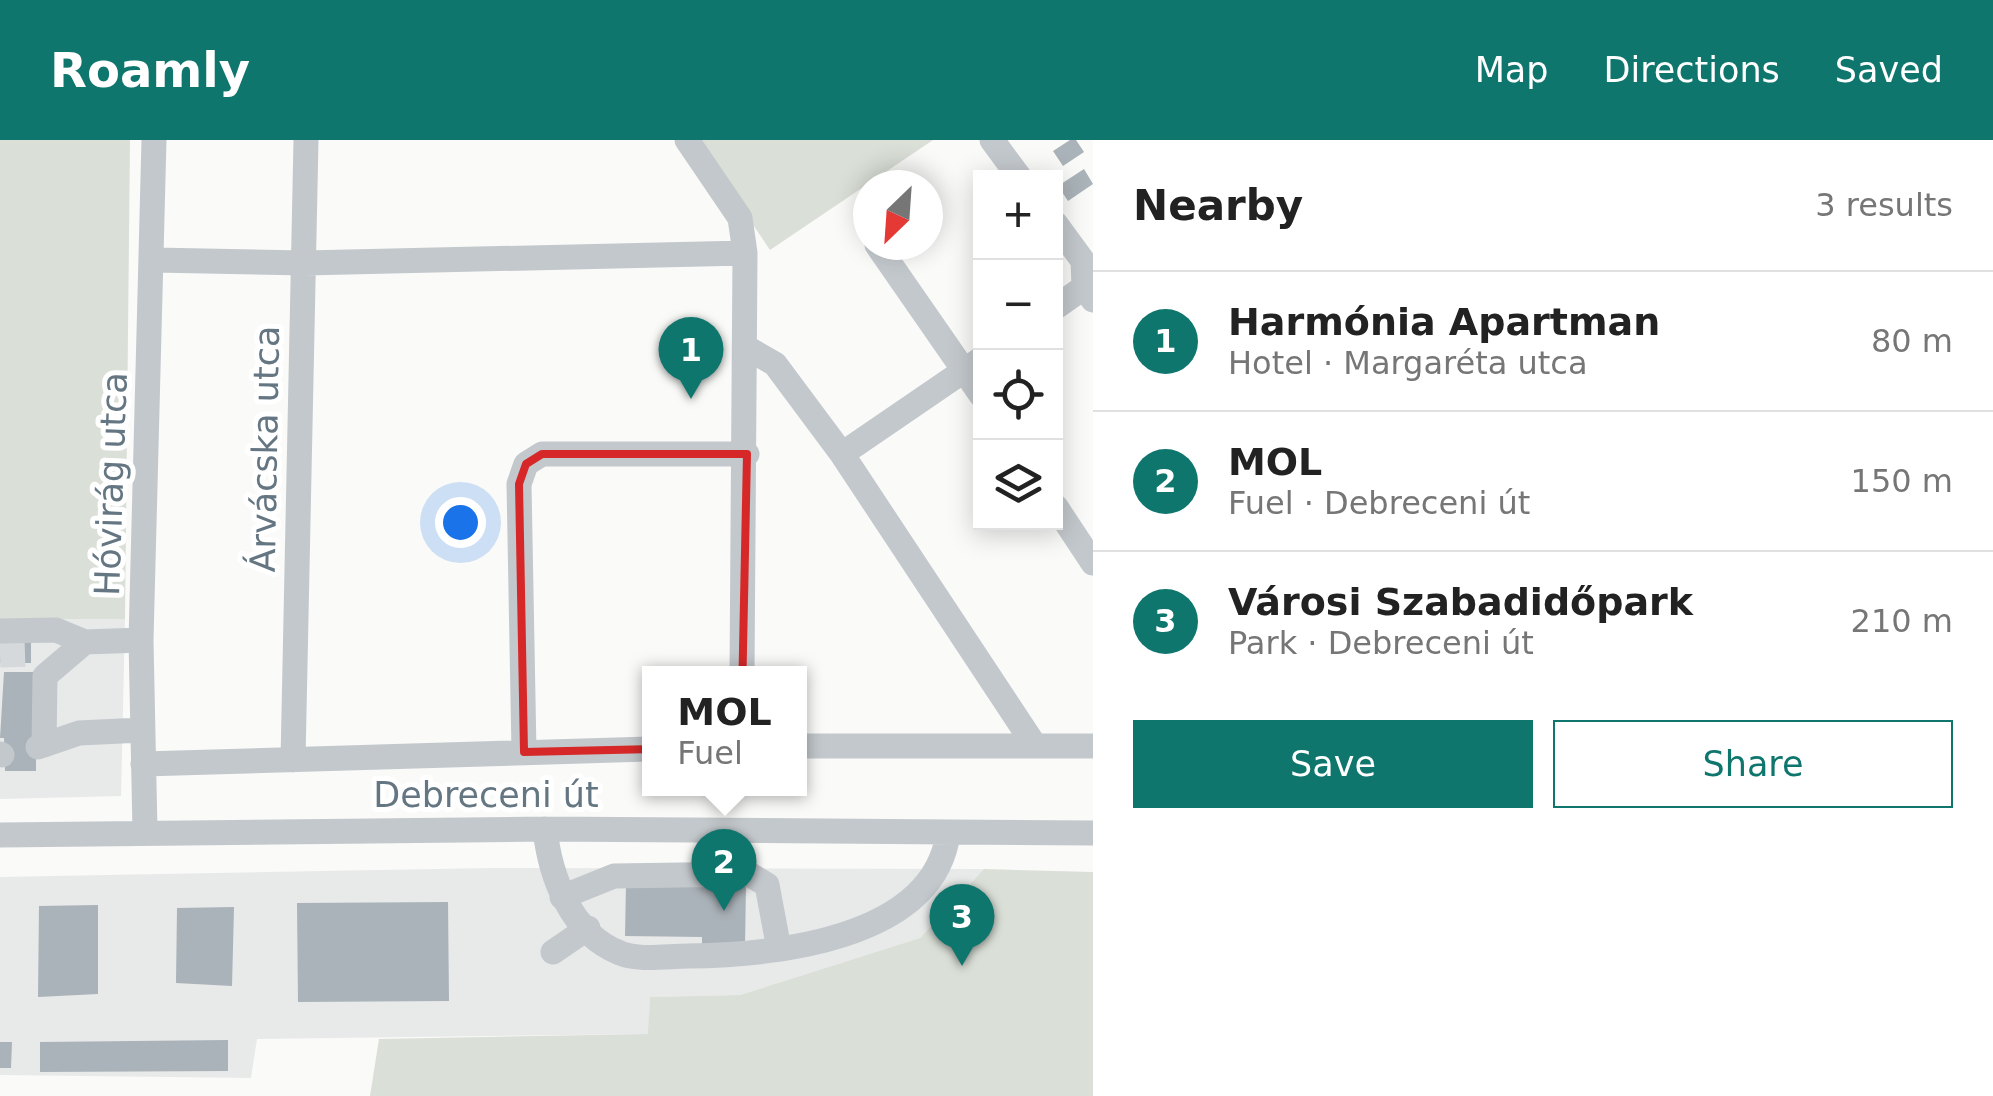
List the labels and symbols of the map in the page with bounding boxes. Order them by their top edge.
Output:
north arrow [853,170,943,260]
pin: 1 [658,316,724,399]
street label: Árvácska utca [242,325,287,573]
street label: Hóvirág utca [87,371,135,597]
your location [435,497,486,548]
street label: Debreceni út [373,775,599,815]
pin: 2 [692,828,756,911]
pin: 3 [930,884,994,966]

